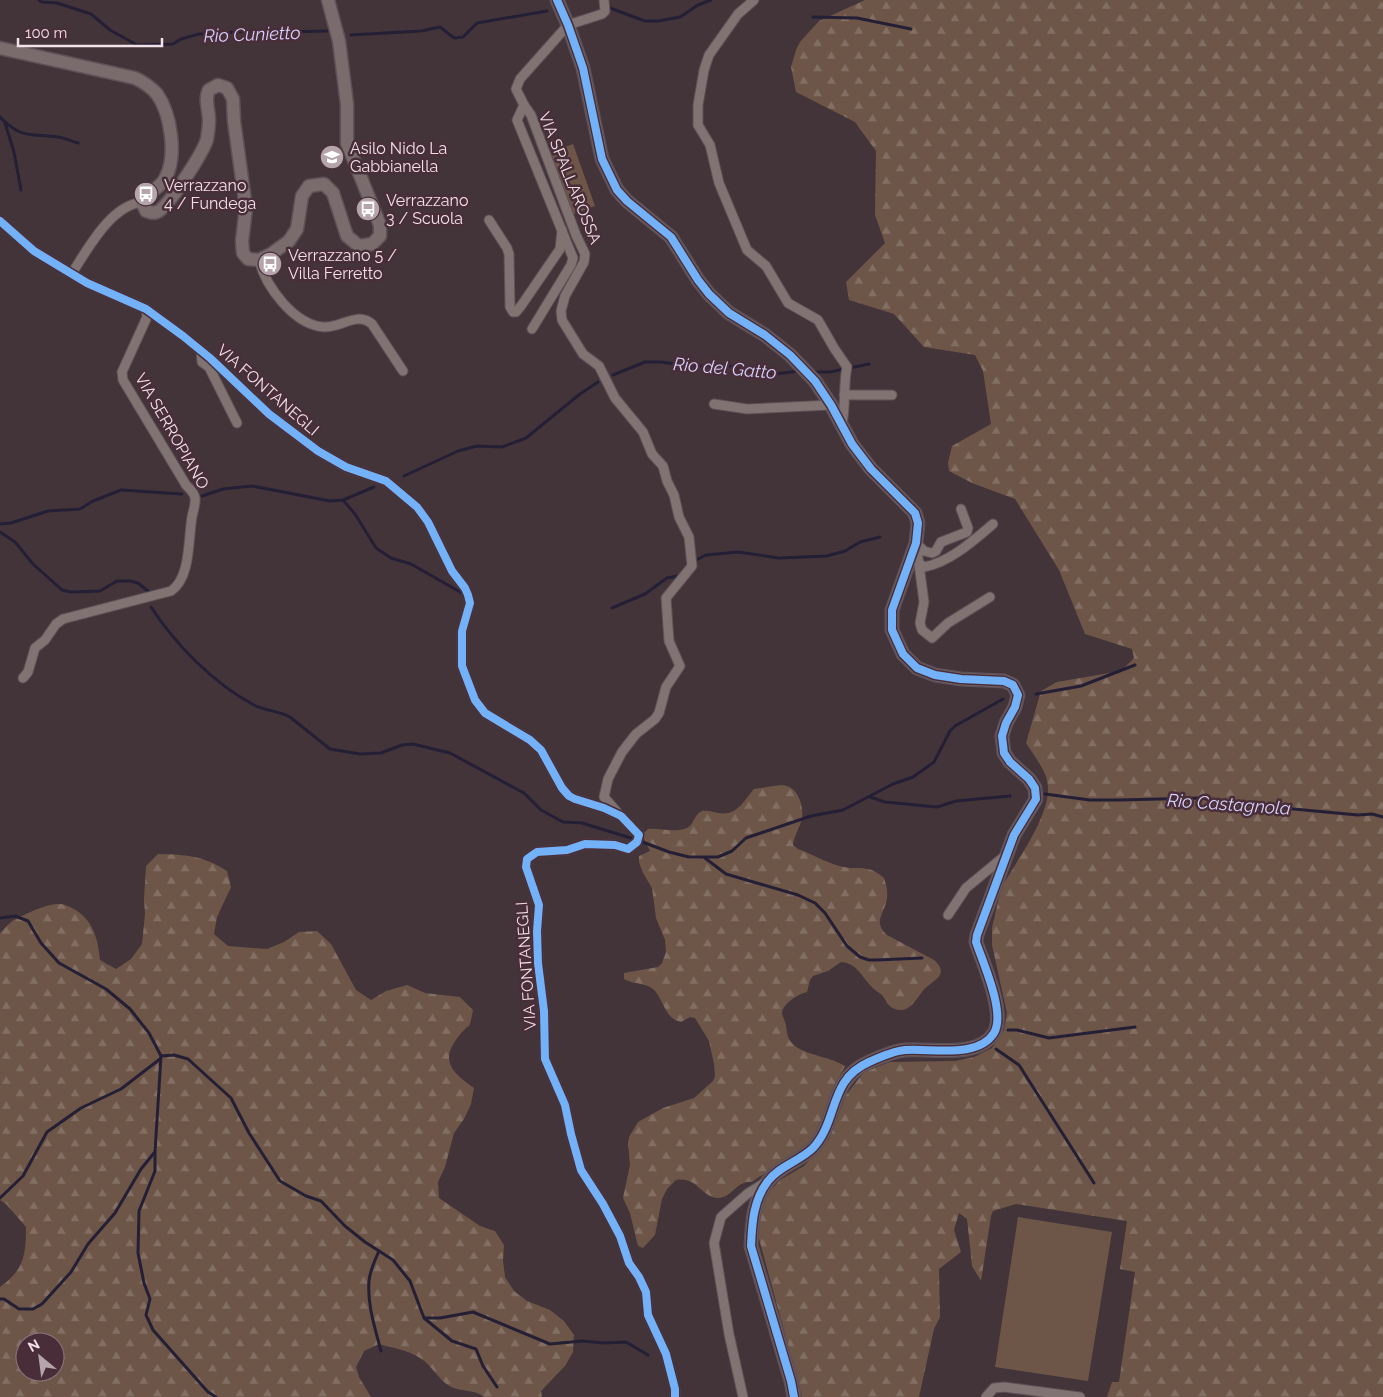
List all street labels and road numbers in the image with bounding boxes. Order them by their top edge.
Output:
street label: VIA SPALLAROSSA [535,109,605,247]
street label: VIA FONTANEGLI [213,341,323,439]
street label: VIA SERROPIANO [131,370,213,492]
street label: VIA FONTANEGLI [512,901,540,1031]

